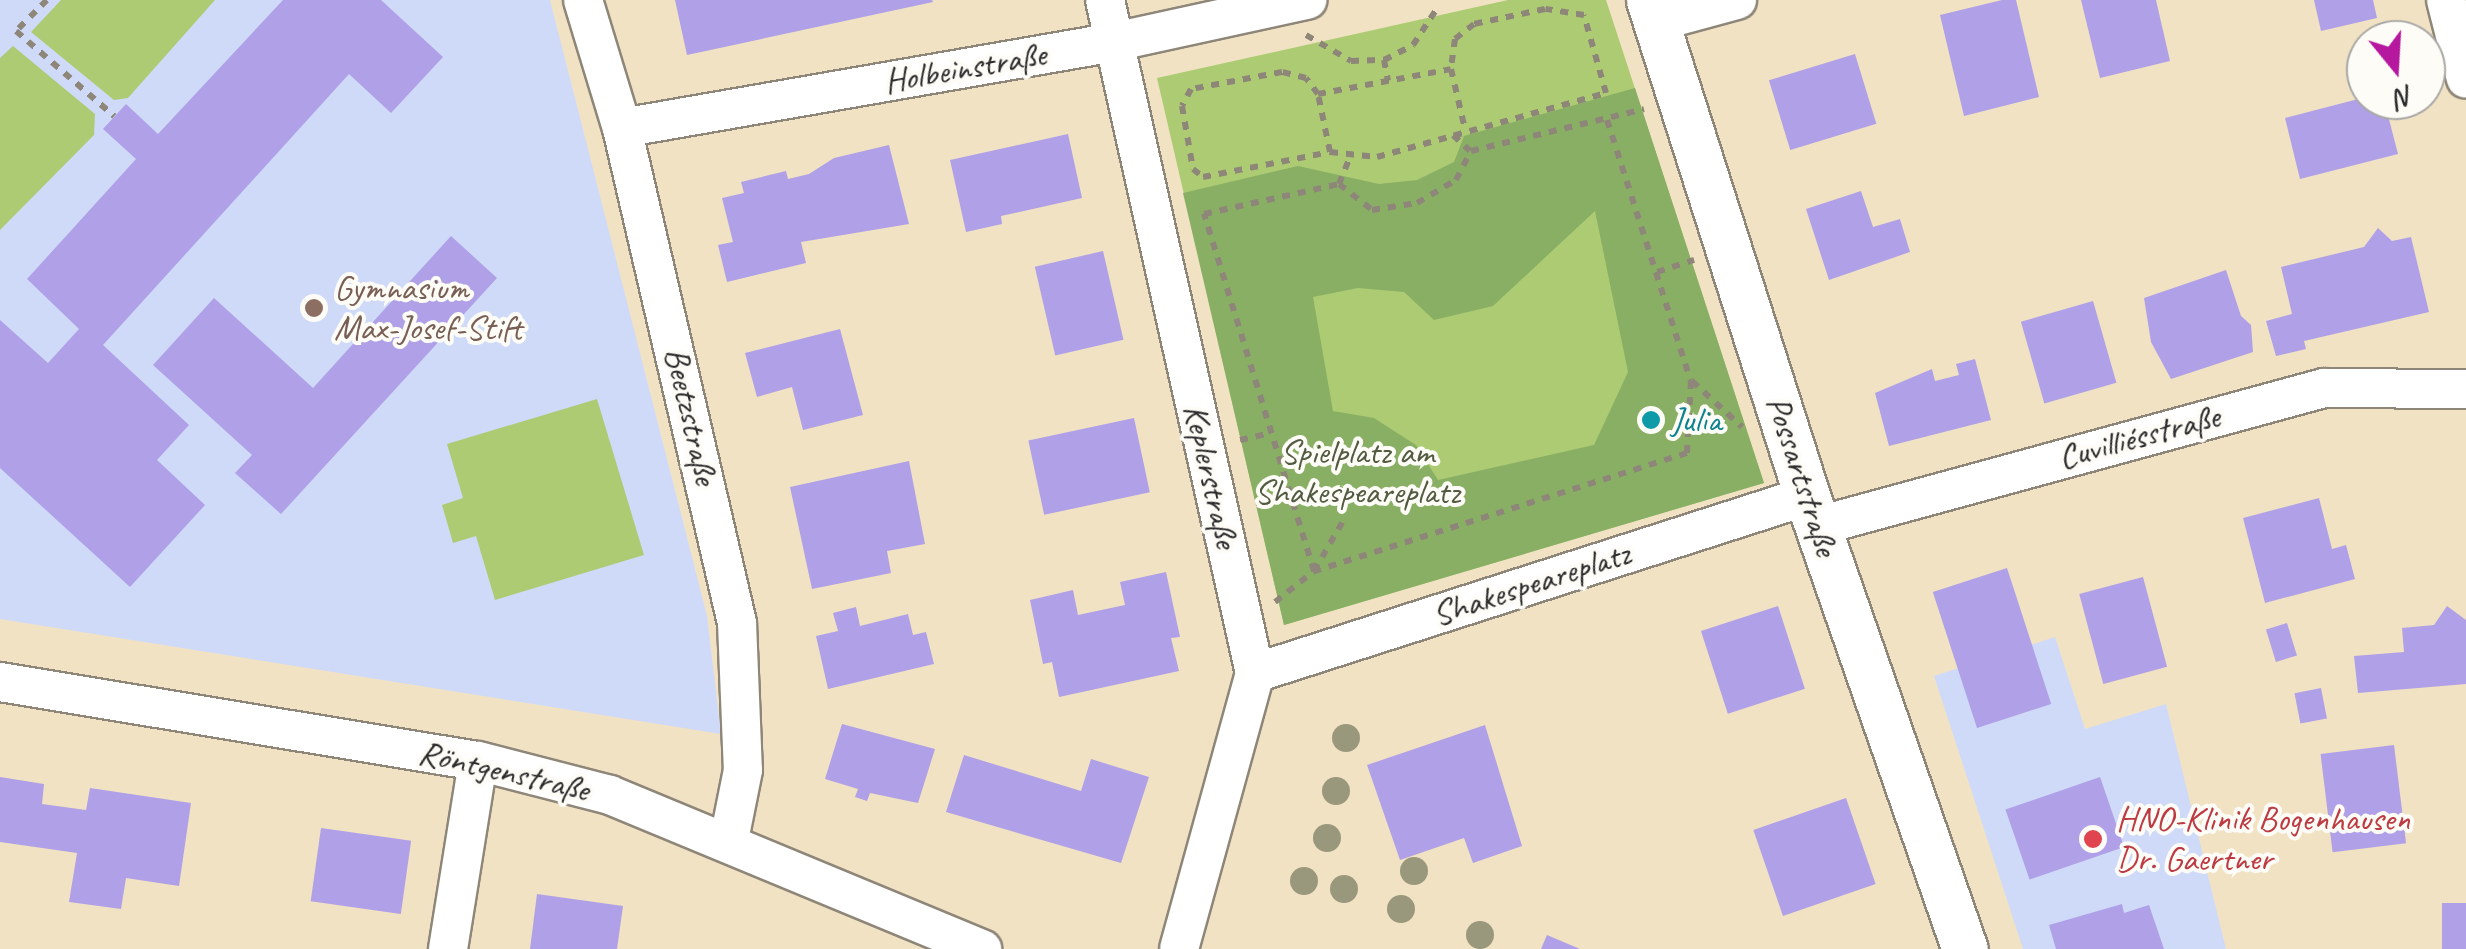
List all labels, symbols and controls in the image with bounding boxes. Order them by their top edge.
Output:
north arrow [2346,20,2446,120]
street label: Holbeinstraße [881,33,1049,103]
text: N [2391,78,2418,116]
place label: Gymnasium Max-Josef-Stift [334,267,522,349]
marker: Gymnasium Max-Josef-Stift [303,297,325,319]
street label: Beetzstraße [655,343,727,489]
street label: Possartstraße [1756,391,1848,561]
street label: Cuvilliésstraße [2054,395,2224,479]
place label: Julia [1671,399,1721,441]
street label: Keplerstraße [1174,400,1248,552]
marker: Julia [1640,409,1662,431]
park label: Spielplatz am Shakespeareplatz [1254,431,1460,513]
street label: Shakespeareplatz [1427,532,1635,636]
street label: Röntgenstraße [415,731,593,811]
place label: HNO-Klinik Bogenhausen Dr. Gaertner [2116,798,2410,880]
marker: HNO-Klinik Bogenhausen Dr. Gaertner [2080,826,2106,852]

